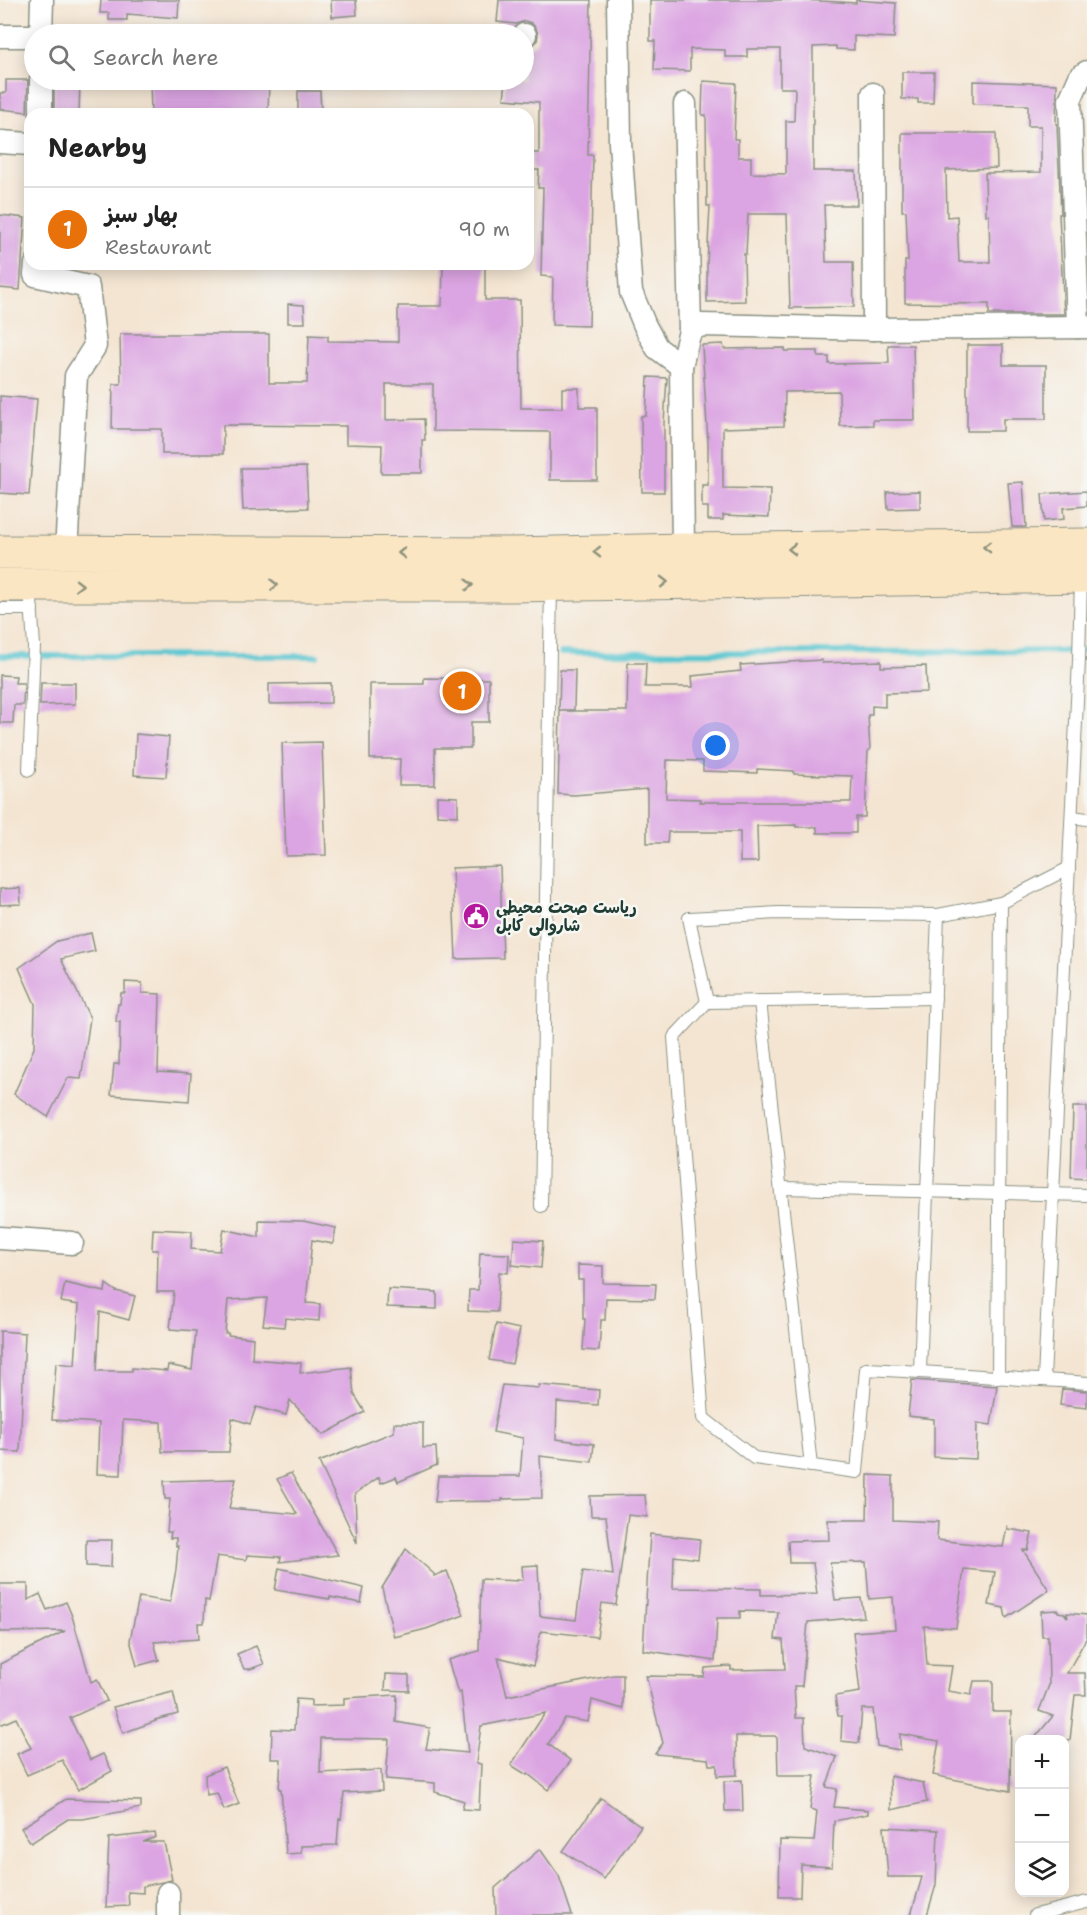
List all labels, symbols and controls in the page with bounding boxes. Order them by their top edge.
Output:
search box [24,24,534,90]
icon: search [45,41,78,74]
text: Search here [93,43,219,72]
text: Nearby [48,130,147,165]
text: بهار سبز [105,200,178,229]
text: 1 [63,216,72,242]
text: 90 m [458,216,510,242]
text: Restaurant [105,234,212,260]
one-way arrow [982,540,991,553]
one-way arrow [787,543,796,555]
one-way arrow [592,545,601,558]
one-way arrow [397,547,406,559]
one-way arrow [660,576,669,588]
one-way arrow [75,579,84,591]
one-way arrow [270,579,279,591]
one-way arrow [465,579,474,591]
pin: 1 [442,668,482,714]
your location [701,731,730,760]
place label: ریاست صحت محیطی شاروالی کابل [496,897,637,936]
public building icon: ریاست صحت محیطی شاروالی کابل [461,901,491,931]
map controls [1015,1735,1069,1897]
button: + [1015,1735,1069,1789]
button: − [1015,1789,1069,1843]
button: layers [1015,1843,1069,1897]

